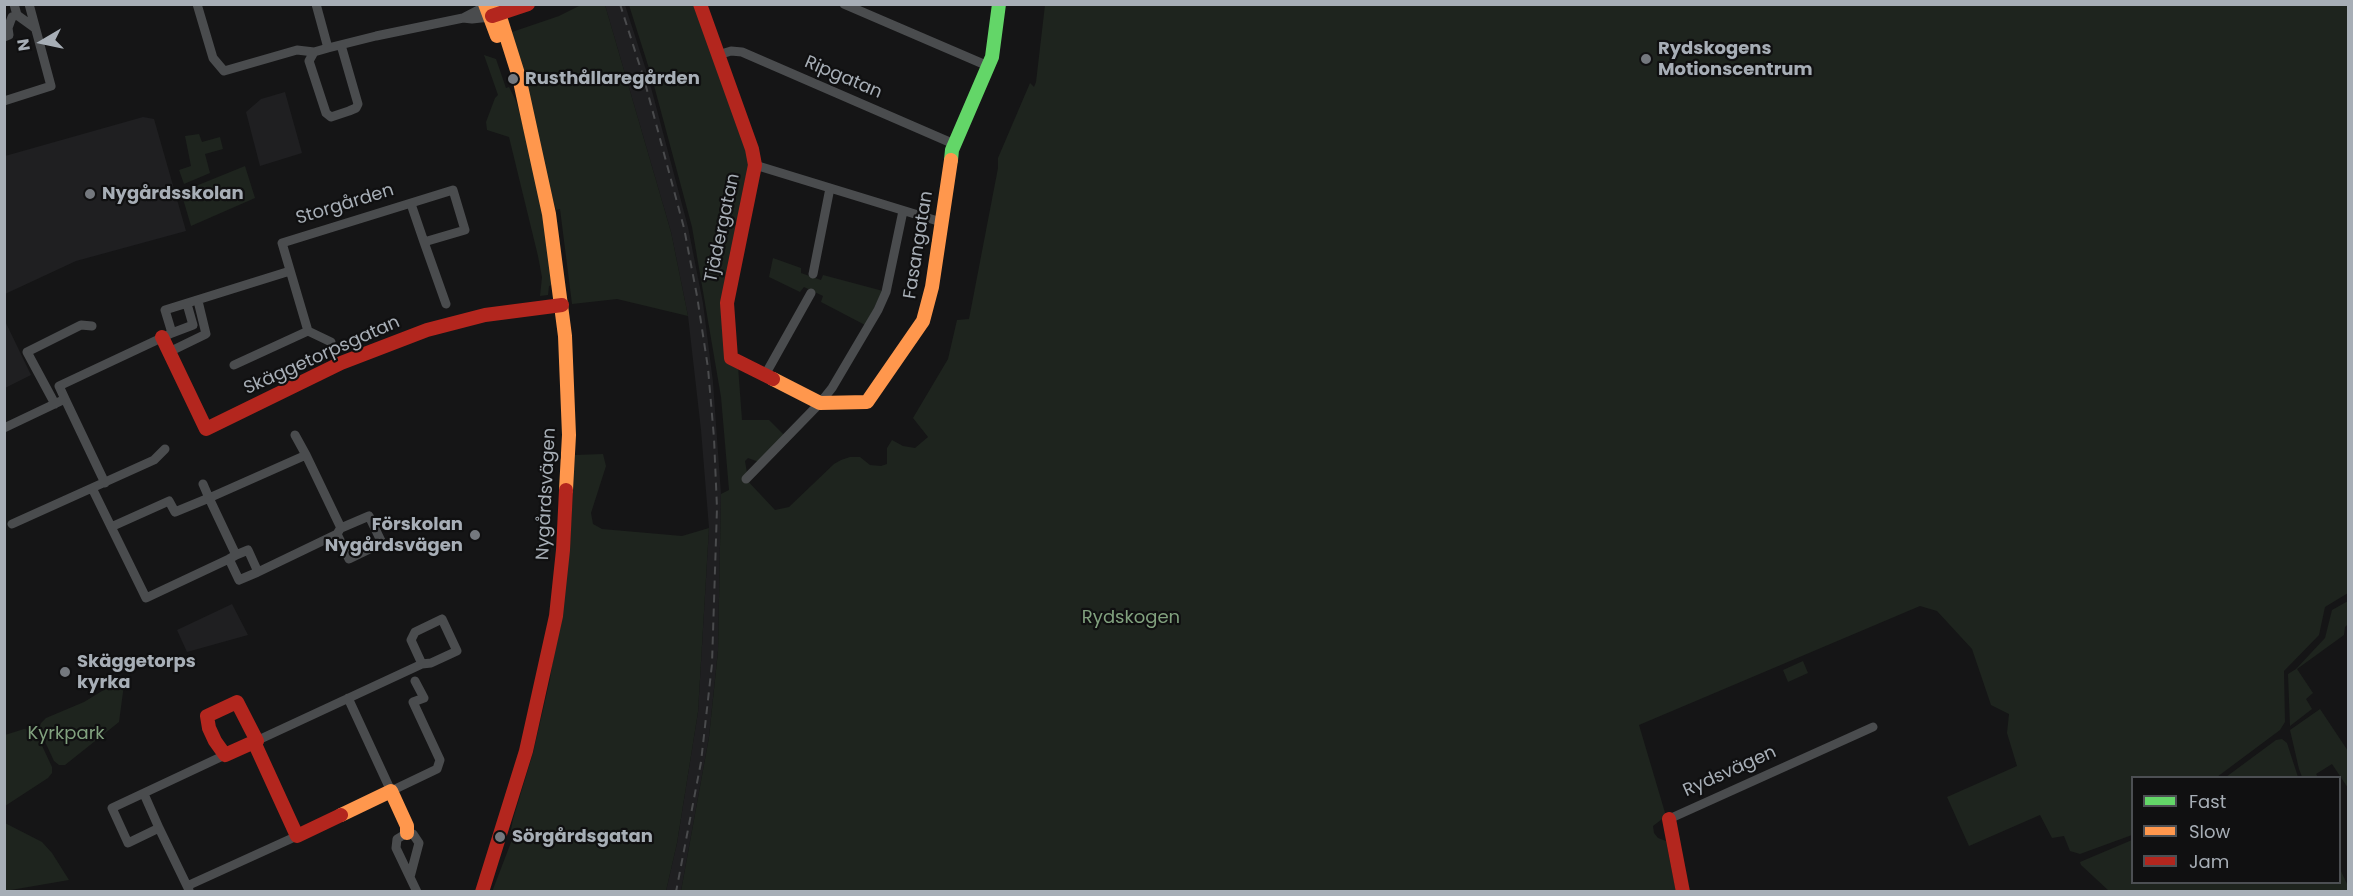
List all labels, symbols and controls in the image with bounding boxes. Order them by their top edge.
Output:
north arrow [12,12,72,72]
text: N [11,37,36,53]
place label: Rydskogens Motionscentrum [1658,38,1813,80]
street label: Ripgatan [801,52,885,104]
marker: Rydskogens Motionscentrum [1639,52,1653,66]
place label: Rusthållaregården [525,68,700,90]
marker: Rusthållaregården [506,72,520,86]
street label: Tjädergatan [701,171,745,285]
street label: Storgården [293,180,397,230]
place label: Nygårdsskolan [102,183,244,205]
marker: Nygårdsskolan [83,187,97,201]
street label: Fasangatan [900,190,938,300]
street label: Skäggetorpsgatan [241,312,403,400]
street label: Nygårdsvägen [533,427,561,561]
place label: Förskolan Nygårdsvägen [325,514,463,556]
marker: Förskolan Nygårdsvägen [468,528,482,542]
park label: Rydskogen [1082,607,1180,629]
place label: Skäggetorps kyrka [77,651,196,694]
marker: Skäggetorps kyrka [58,665,72,679]
park label: Kyrkpark [27,723,105,745]
street label: Rydsvägen [1680,742,1780,802]
legend [2131,776,2341,884]
text: Fast [2189,789,2226,814]
text: Slow [2189,819,2230,844]
place label: Sörgårdsgatan [512,826,653,848]
marker: Sörgårdsgatan [493,830,507,844]
text: Jam [2189,849,2229,874]

